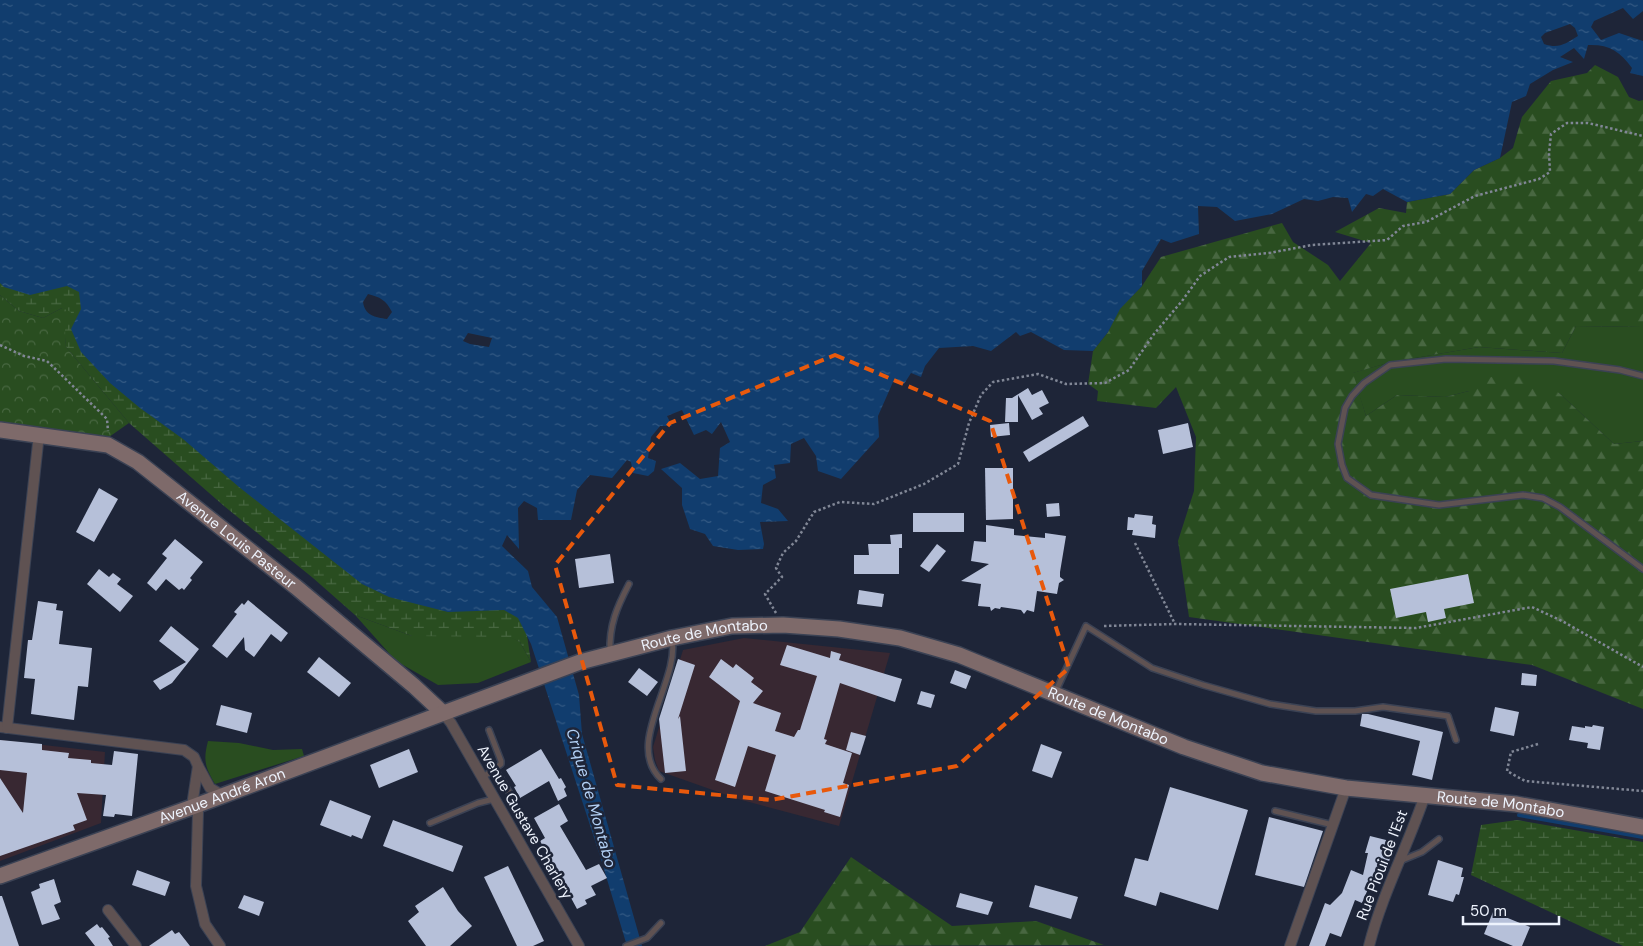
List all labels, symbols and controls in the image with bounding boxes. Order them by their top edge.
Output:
street label: Avenue Louis Pasteur [172,486,301,594]
street label: Route de Montabo [639,615,768,656]
street label: Route de Montabo [1045,682,1172,750]
water label: Crique de Montabo [562,726,622,870]
street label: Avenue Gustave Charlery [473,741,578,903]
street label: Avenue André Aron [156,763,288,828]
street label: Route de Montabo [1436,787,1566,823]
street label: Rue Pioui de l'Est [1352,807,1412,923]
scale bar [1463,894,1559,926]
text: 50 m [1470,901,1507,921]

